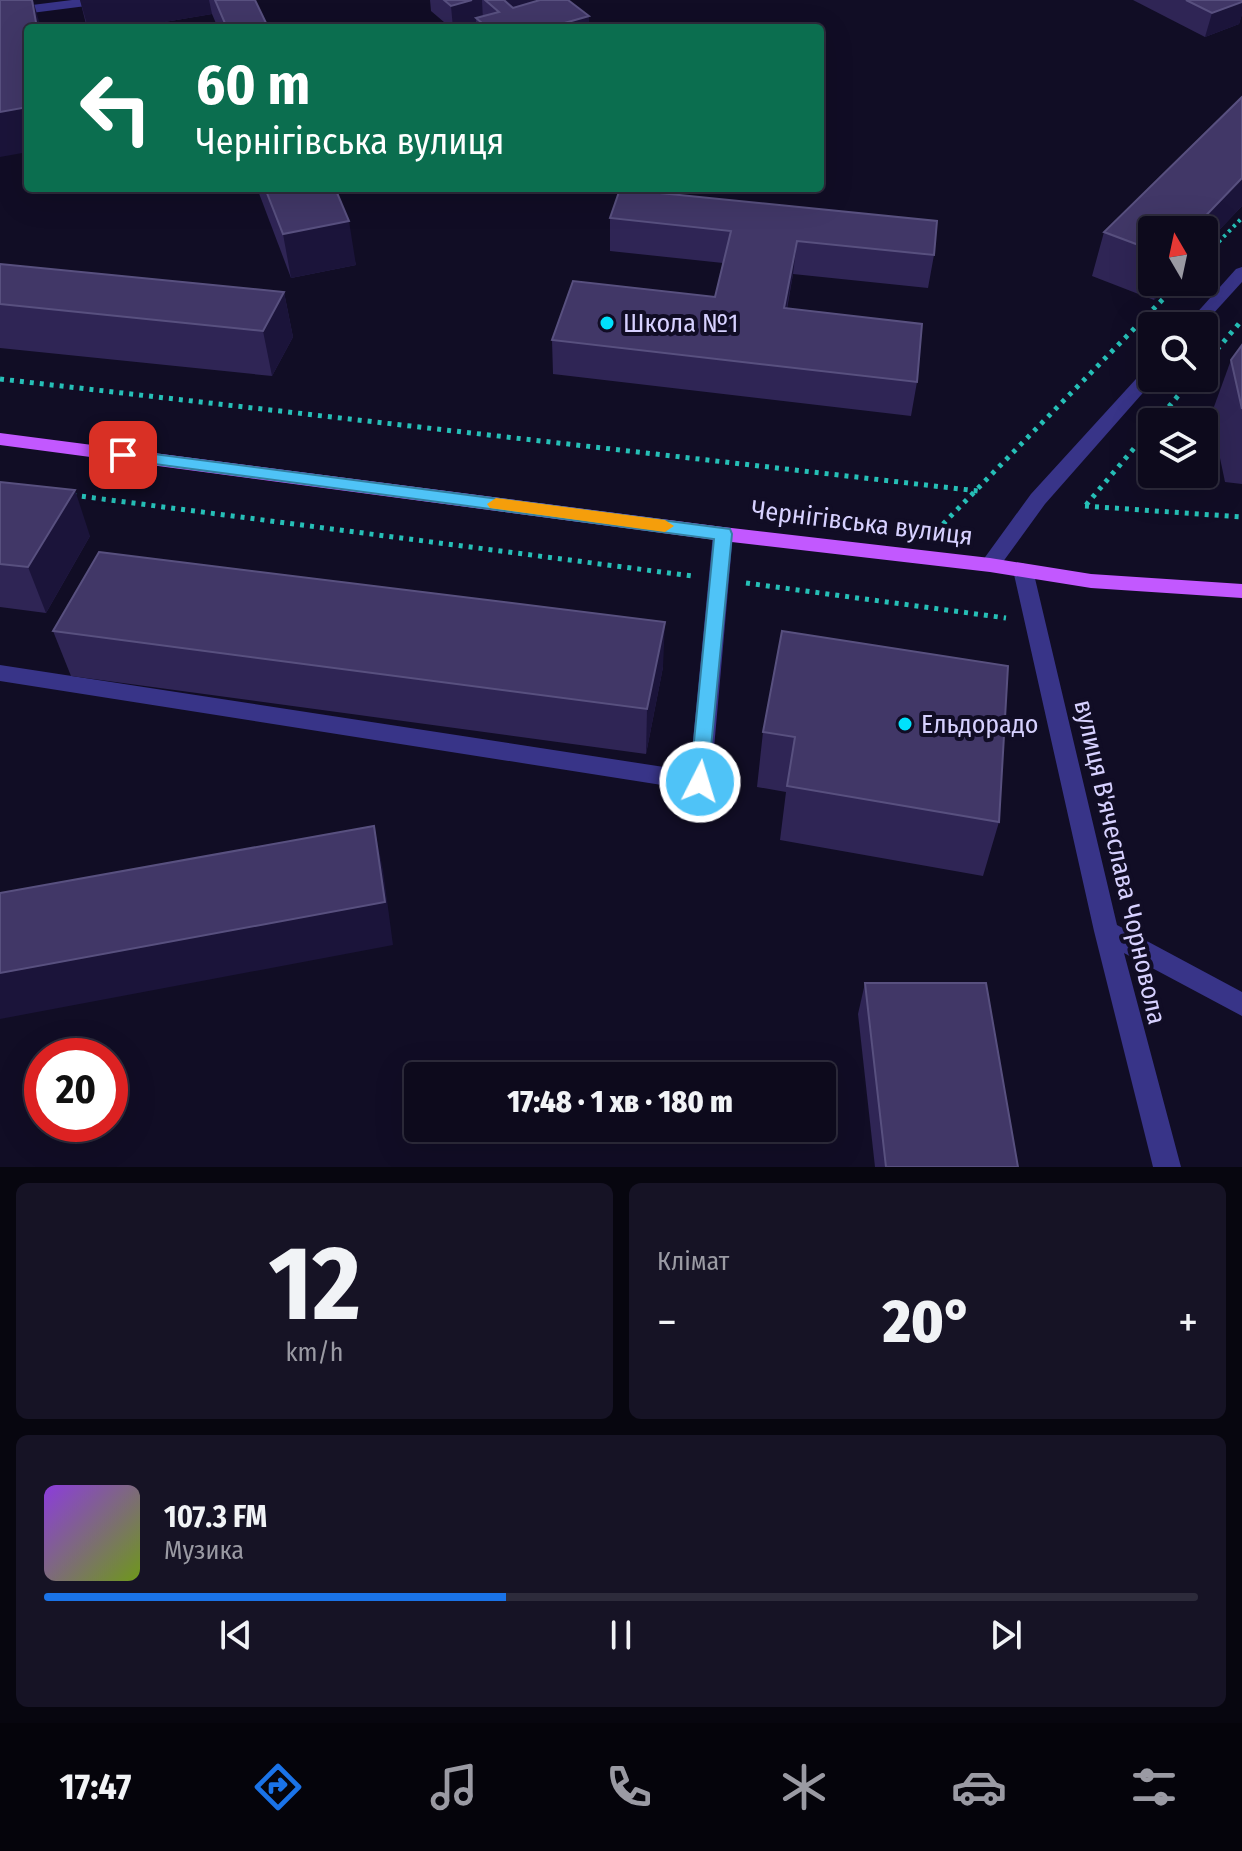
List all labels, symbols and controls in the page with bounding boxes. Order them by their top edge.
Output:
text: 60 m [196,52,310,119]
icon: left [64,56,168,160]
text: Чернігівська вулиця [196,120,504,164]
north arrow [1138,216,1218,296]
map controls [1138,216,1218,488]
place label: Школа №1 [623,308,738,339]
button: search [1138,312,1218,392]
marker: Школа №1 [598,314,616,332]
button: layers [1138,408,1218,488]
pin [89,421,157,489]
icon: arrive [101,433,145,477]
street label: Чернігівська вулиця [750,494,974,552]
street label: вулиця В'ячеслава Чорновола [1068,697,1172,1027]
place label: Ельдорадо [921,709,1038,740]
marker: Ельдорадо [896,715,914,733]
position arrow [658,740,742,824]
speed limit sign: 20 [24,1038,128,1142]
text: 17:48 · 1 хв · 180 m [507,1084,733,1120]
text: 12 [268,1222,361,1347]
text: Клімат [657,1246,729,1277]
text: 20° [883,1286,972,1358]
text: − [657,1296,677,1349]
text: + [1178,1296,1198,1349]
text: km/h [286,1337,343,1368]
text: 107.3 FM [164,1499,267,1535]
text: Музика [164,1535,244,1566]
icon: previous [214,1613,258,1657]
icon: pause [599,1613,643,1657]
icon: next [984,1613,1028,1657]
icon: directions [250,1759,306,1815]
icon: music [426,1759,482,1815]
icon: phone [601,1759,657,1815]
icon: climate [776,1759,832,1815]
icon: car [951,1759,1007,1815]
icon: filters [1126,1759,1182,1815]
text: 17:47 [60,1765,131,1809]

